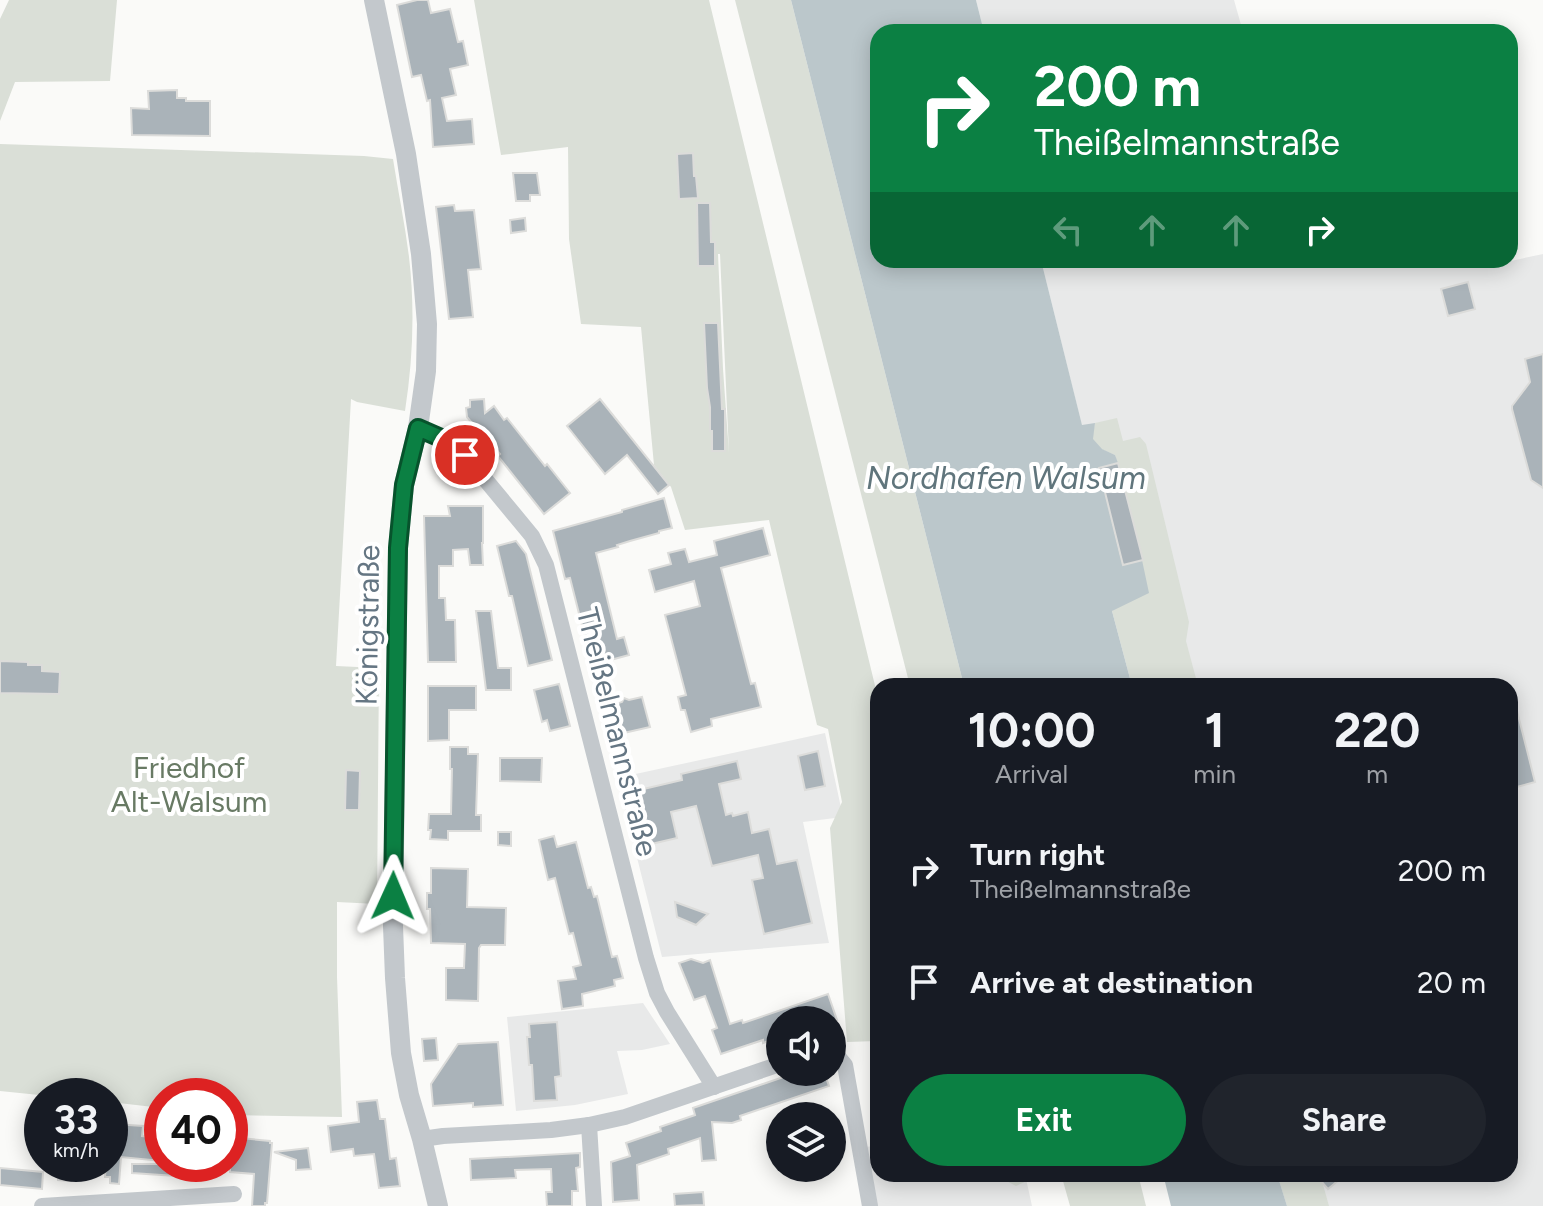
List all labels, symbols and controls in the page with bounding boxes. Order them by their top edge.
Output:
text: 200 m [1034,53,1201,120]
icon: right [902,56,1006,160]
text: Theißelmannstraße [1034,121,1340,164]
icon: left [1046,208,1090,252]
icon: ahead [1130,208,1174,252]
icon: ahead [1214,208,1258,252]
icon: right [1298,208,1342,252]
pin [431,421,499,489]
icon: arrive [443,433,487,477]
water label: Nordhafen Walsum [866,459,1146,497]
street label: Königstraße [348,544,387,706]
street label: Theißelmannstraße [569,604,666,860]
text: 10:00 [968,701,1096,759]
text: 1 [1205,701,1225,759]
text: 220 [1334,701,1420,759]
park label: Friedhof Alt-Walsum [111,749,267,820]
text: Arrival [995,758,1068,790]
text: min [1193,758,1236,790]
text: m [1366,758,1388,790]
text: Turn right [970,836,1105,873]
icon: right [902,848,946,892]
text: 200 m [1398,852,1486,889]
position arrow [351,854,435,938]
text: Theißelmannstraße [970,873,1191,905]
icon: arrive [902,960,946,1004]
text: Arrive at destination [970,964,1253,1001]
text: 20 m [1417,964,1486,1001]
map controls [766,1006,846,1182]
button: sound [766,1006,846,1086]
button: Exit [902,1074,1186,1166]
button: Share [1202,1074,1486,1166]
speed limit sign: 40 [144,1078,248,1182]
text: 33 [54,1096,98,1144]
button: layers [766,1102,846,1182]
text: km/h [53,1138,99,1162]

